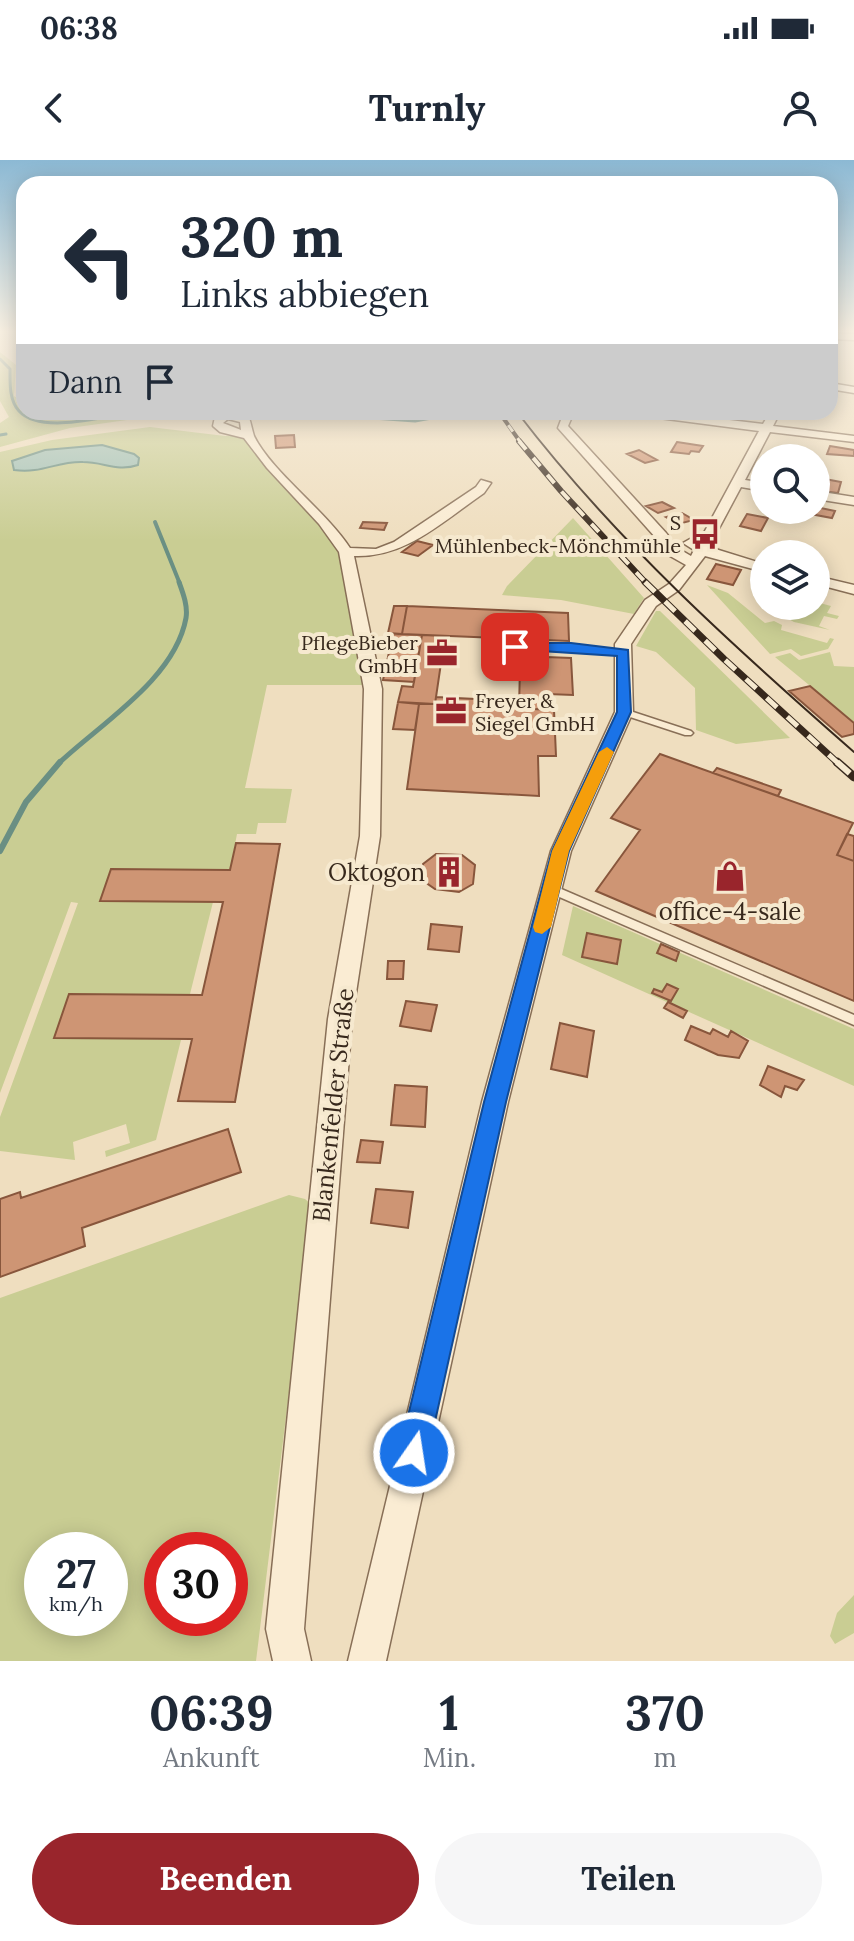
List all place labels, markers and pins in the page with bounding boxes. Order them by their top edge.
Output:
place label: S Mühlenbeck-Mönchmühle [435,510,681,558]
bus stop icon: S Mühlenbeck-Mönchmühle [688,517,722,551]
pin [481,613,549,681]
place label: PflegeBieber GmbH [301,630,418,678]
office icon: PflegeBieber GmbH [425,636,459,670]
place label: Freyer & Siegel GmbH [475,688,595,736]
office icon: Freyer & Siegel GmbH [434,694,468,728]
building icon: Oktogon [432,855,466,889]
place label: Oktogon [328,857,425,888]
shop icon: office-4-sale [713,859,747,893]
place label: office-4-sale [659,896,801,927]

